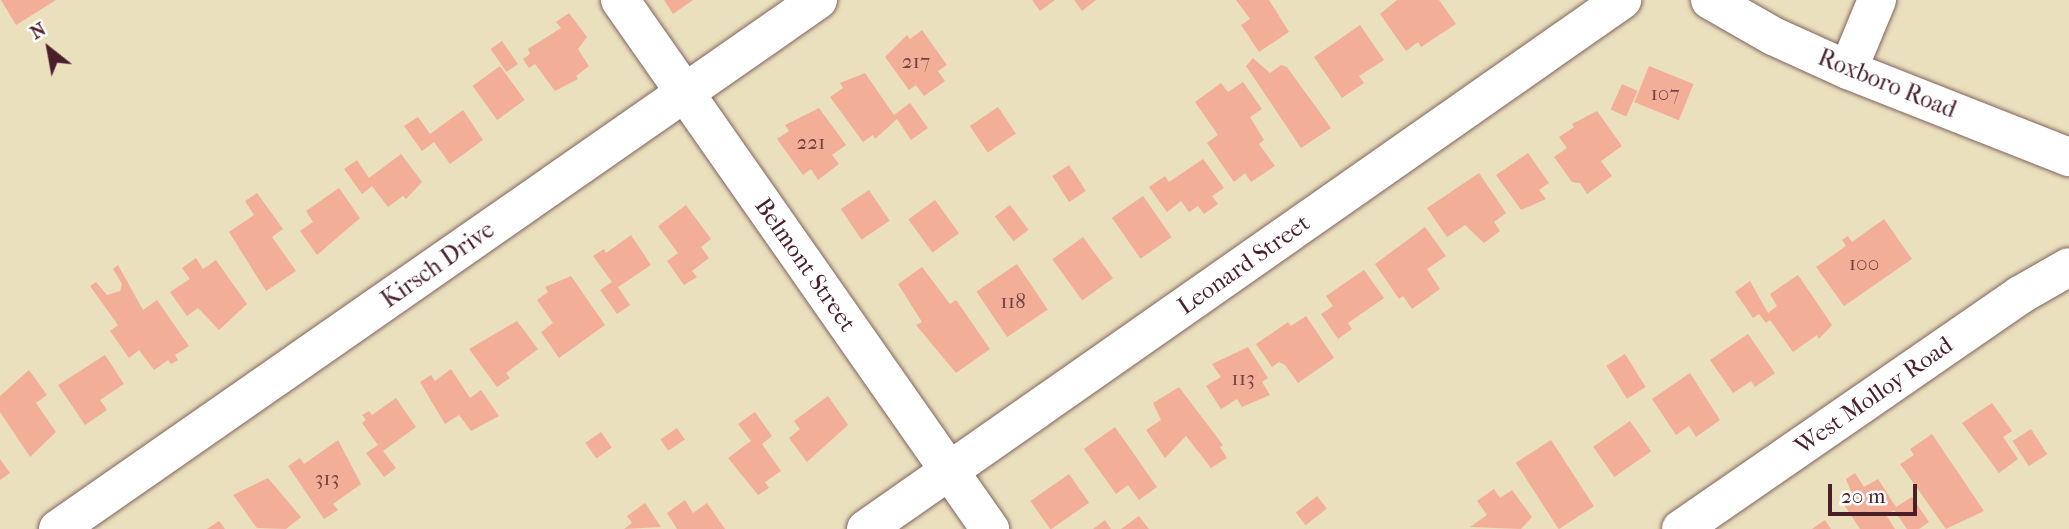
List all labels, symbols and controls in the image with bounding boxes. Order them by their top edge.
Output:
north arrow [14,14,84,84]
text: N [26,18,50,44]
street label: Roxboro Road [1814,43,1960,125]
house number: 217 [902,48,930,74]
house number: 107 [1650,80,1680,106]
house number: 221 [796,129,826,155]
street label: Belmont Street [748,193,862,337]
street label: Leonard Street [1172,209,1316,321]
street label: Kirsch Drive [376,216,500,314]
house number: 100 [1849,250,1879,276]
house number: 118 [1000,288,1026,314]
street label: West Molloy Road [1790,331,1958,461]
house number: 113 [1231,365,1255,391]
house number: 313 [315,465,339,491]
scale bar [1831,470,1920,514]
text: 20 m [1841,484,1885,508]

